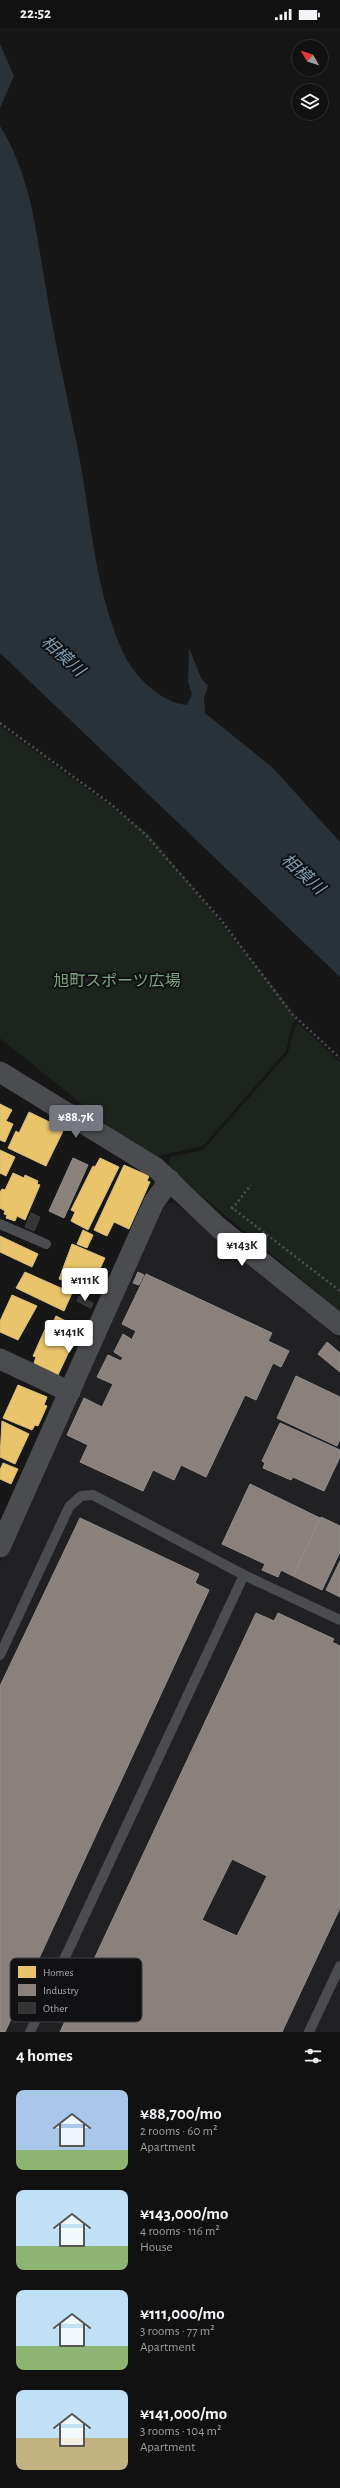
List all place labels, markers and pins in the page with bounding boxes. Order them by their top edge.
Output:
pin: ¥88.7K [43,1105,109,1139]
pin: ¥143K [214,1233,270,1267]
pin: ¥111K [57,1268,113,1302]
pin: ¥141K [41,1320,97,1354]

